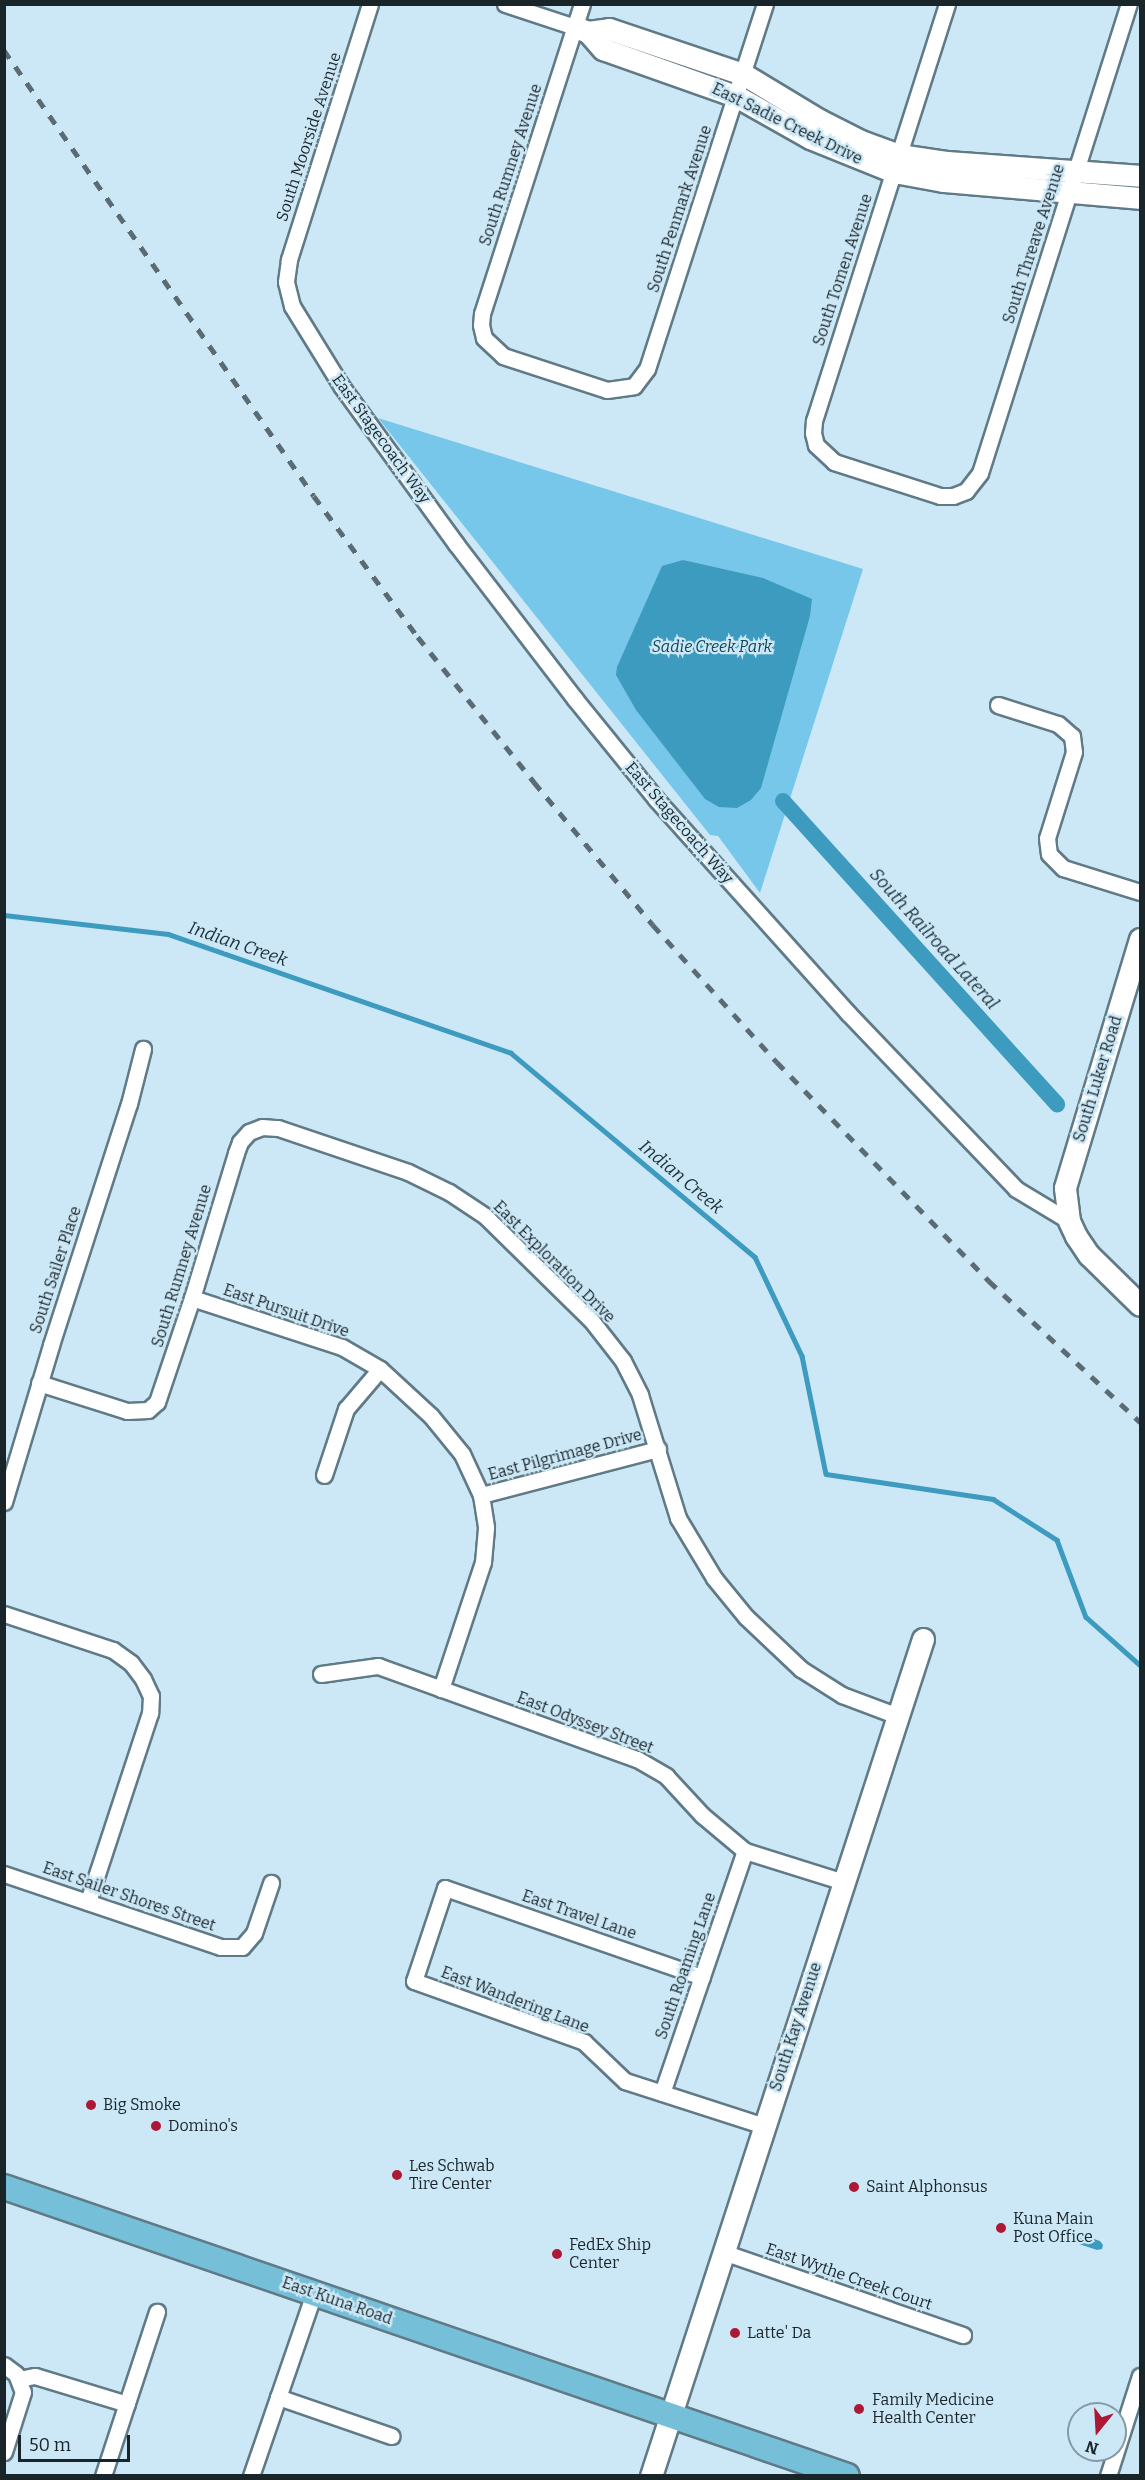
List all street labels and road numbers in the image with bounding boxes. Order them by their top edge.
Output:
street label: South Moorside Avenue [273,50,345,224]
street label: East Sadie Creek Drive [709,79,865,169]
street label: South Rumney Avenue [476,82,546,248]
street label: South Penmark Avenue [644,123,716,295]
street label: South Threave Avenue [999,162,1069,326]
street label: South Tomen Avenue [809,192,877,348]
street label: East Stagecoach Way [328,371,434,507]
street label: East Stagecoach Way [621,758,737,888]
street label: South Luker Road [1070,1014,1126,1144]
street label: South Rumney Avenue [148,1182,216,1350]
street label: East Exploration Drive [489,1197,619,1327]
street label: South Sailer Place [26,1204,86,1336]
street label: East Pursuit Drive [221,1280,351,1342]
street label: East Pilgrimage Drive [486,1425,644,1485]
street label: East Odyssey Street [514,1688,656,1758]
street label: East Sailer Shores Street [40,1858,218,1936]
street label: East Travel Lane [519,1886,639,1944]
street label: South Roaming Lane [652,1890,720,2042]
street label: South Kay Avenue [766,1960,826,2094]
street label: East Wandering Lane [438,1963,592,2037]
street label: East Wythe Creek Court [763,2239,935,2315]
street label: East Kuna Road [279,2273,395,2329]

